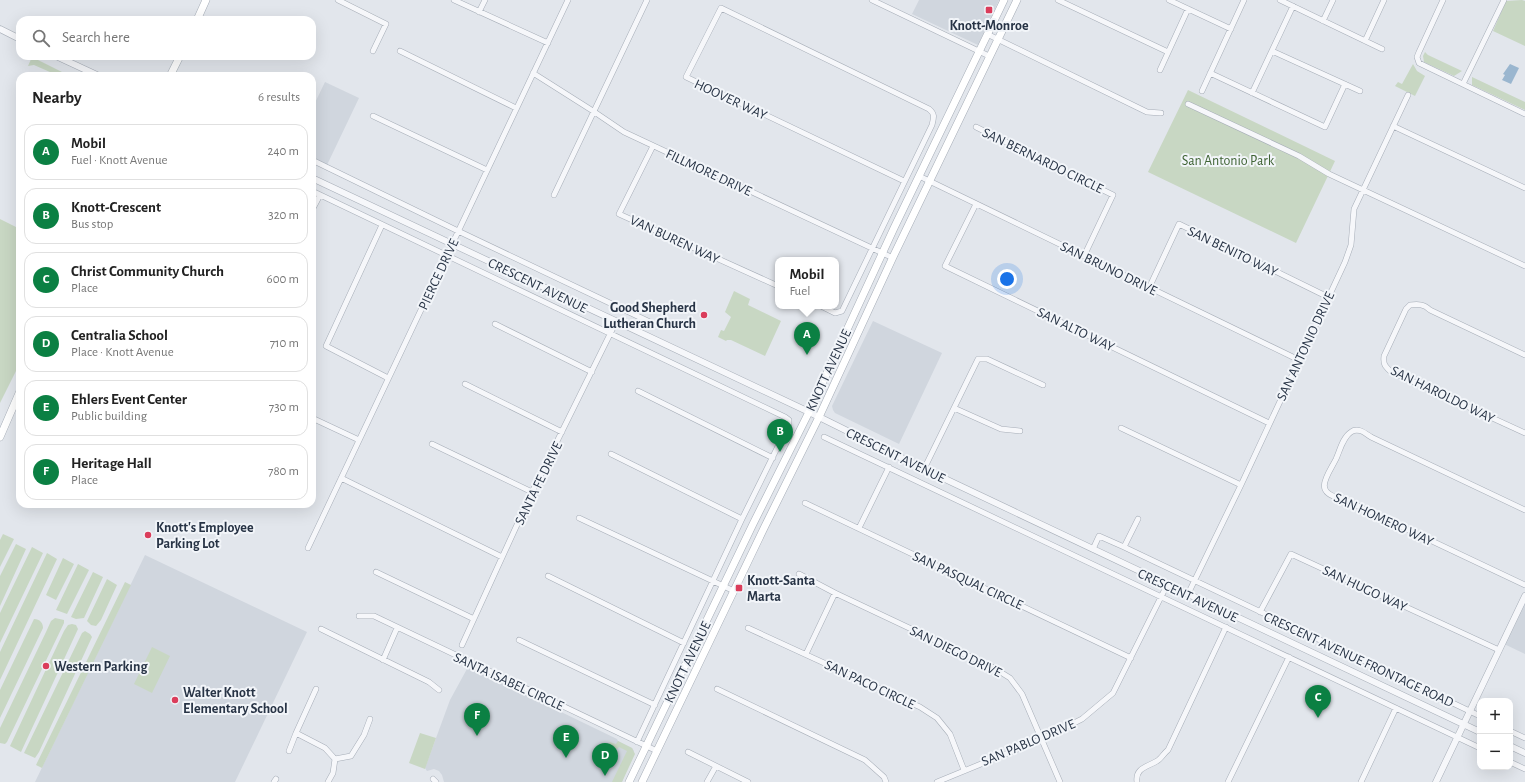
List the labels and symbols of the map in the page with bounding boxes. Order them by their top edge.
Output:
marker: Knott-Monroe [984,5,994,15]
place label: Knott-Monroe [949,19,1029,33]
street label: HOOVER WAY [692,77,770,123]
street label: SAN BERNARDO CIRCLE [980,126,1106,196]
street label: FILLMORE DRIVE [663,147,754,199]
park label: San Antonio Park [1182,154,1275,168]
street label: VAN BUREN WAY [628,213,722,267]
street label: SAN BENITO WAY [1185,224,1280,280]
street label: PIERCE DRIVE [416,236,462,312]
street label: SAN BRUNO DRIVE [1058,239,1159,298]
street label: CRESCENT AVENUE [486,256,590,316]
your location [997,269,1017,289]
street label: SAN ANTONIO DRIVE [1275,290,1337,403]
place label: Good Shepherd Lutheran Church [603,301,697,331]
street label: SAN ALTO WAY [1035,305,1117,355]
marker: Good Shepherd Lutheran Church [699,310,709,320]
pin: A [794,322,820,355]
street label: KNOTT AVENUE [802,326,854,414]
street label: SAN HAROLDO WAY [1388,364,1497,426]
pin: B [767,419,793,452]
street label: CRESCENT AVENUE [844,426,948,486]
street label: SANTA FE DRIVE [513,439,565,527]
street label: SAN HOMERO WAY [1331,491,1436,549]
place label: Knott's Employee Parking Lot [156,521,254,551]
marker: Knott's Employee Parking Lot [143,530,153,540]
street label: SAN PASQUAL CIRCLE [910,549,1025,613]
street label: SAN HUGO WAY [1320,563,1410,615]
street label: CRESCENT AVENUE [1135,567,1240,625]
place label: Knott-Santa Marta [747,574,816,604]
marker: Knott-Santa Marta [734,583,744,593]
street label: CRESCENT AVENUE FRONTAGE ROAD [1261,608,1457,710]
street label: KNOTT AVENUE [662,619,714,705]
street label: SAN DIEGO DRIVE [907,624,1004,680]
street label: SANTA ISABEL CIRCLE [451,650,566,714]
street label: SAN PACO CIRCLE [822,658,917,712]
place label: Western Parking [54,660,148,674]
marker: Western Parking [41,661,51,671]
pin: C [1305,685,1331,718]
place label: Walter Knott Elementary School [183,686,288,716]
marker: Walter Knott Elementary School [170,695,180,705]
pin: F [464,703,490,736]
street label: SAN PABLO DRIVE [980,717,1077,769]
pin: E [553,725,579,758]
pin: D [592,743,618,776]

